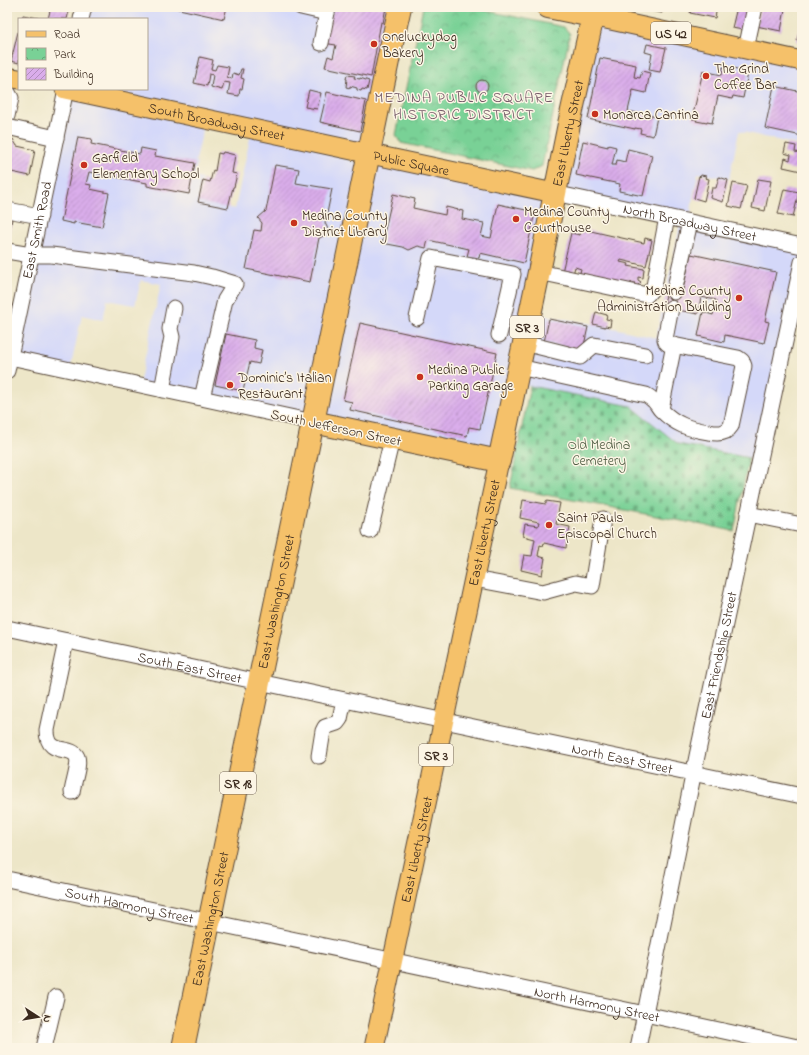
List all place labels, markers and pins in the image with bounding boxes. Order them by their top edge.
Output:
place label: Oneluckydog Bakery [381,27,457,65]
marker: Oneluckydog Bakery [369,39,379,49]
place label: The Grind Coffee Bar [714,59,777,96]
marker: The Grind Coffee Bar [701,71,711,81]
place label: Monarca Cantina [603,105,699,126]
marker: Monarca Cantina [590,109,600,119]
place label: Garfield Elementary School [92,148,199,186]
marker: Garfield Elementary School [79,160,89,170]
place label: Medina County Courthouse [524,202,610,239]
place label: Medina County District Library [301,206,388,244]
marker: Medina County Courthouse [511,214,521,224]
marker: Medina County District Library [289,218,299,228]
place label: Medina County Administration Building [597,281,731,319]
marker: Medina County Administration Building [734,293,744,303]
place label: Medina Public Parking Garage [428,360,514,398]
place label: Dominic’s Italian Restaurant [237,368,332,405]
marker: Medina Public Parking Garage [415,372,425,382]
marker: Dominic’s Italian Restaurant [225,380,235,390]
place label: Saint Pauls Episcopal Church [557,508,657,545]
marker: Saint Pauls Episcopal Church [544,520,554,530]

